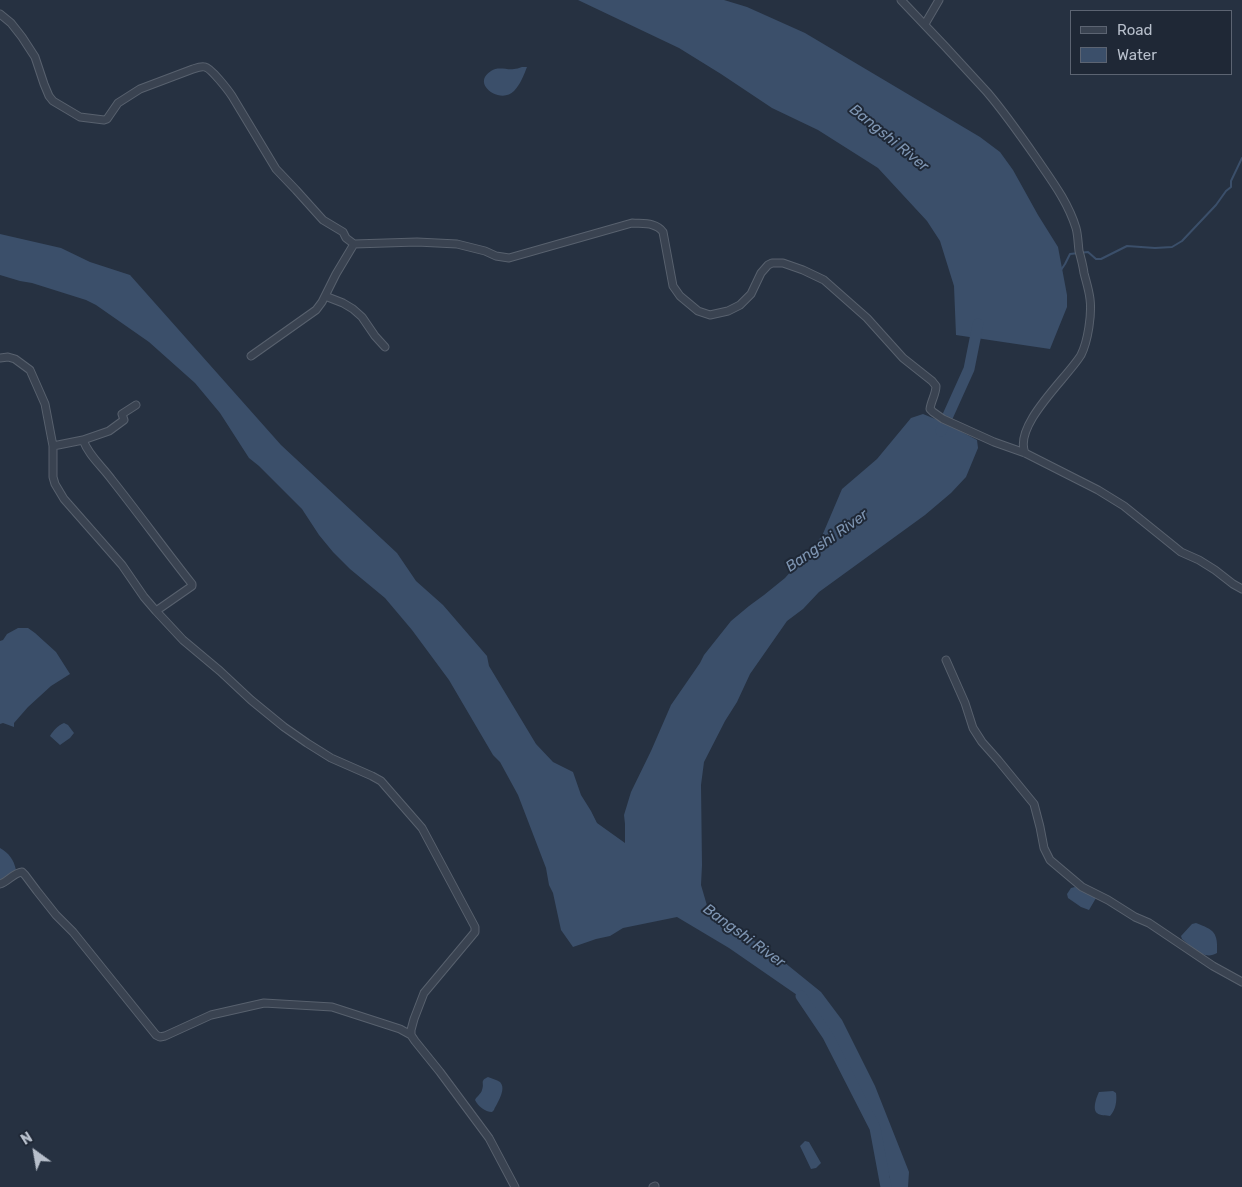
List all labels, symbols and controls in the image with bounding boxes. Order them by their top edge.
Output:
legend [1070,10,1232,75]
text: Road [1117,21,1153,39]
text: Water [1117,46,1157,64]
water label: Bangshi River [846,101,932,175]
water label: Bangshi River [782,506,872,576]
water label: Bangshi River [700,900,788,972]
north arrow [10,1127,60,1177]
text: N [18,1129,36,1149]

